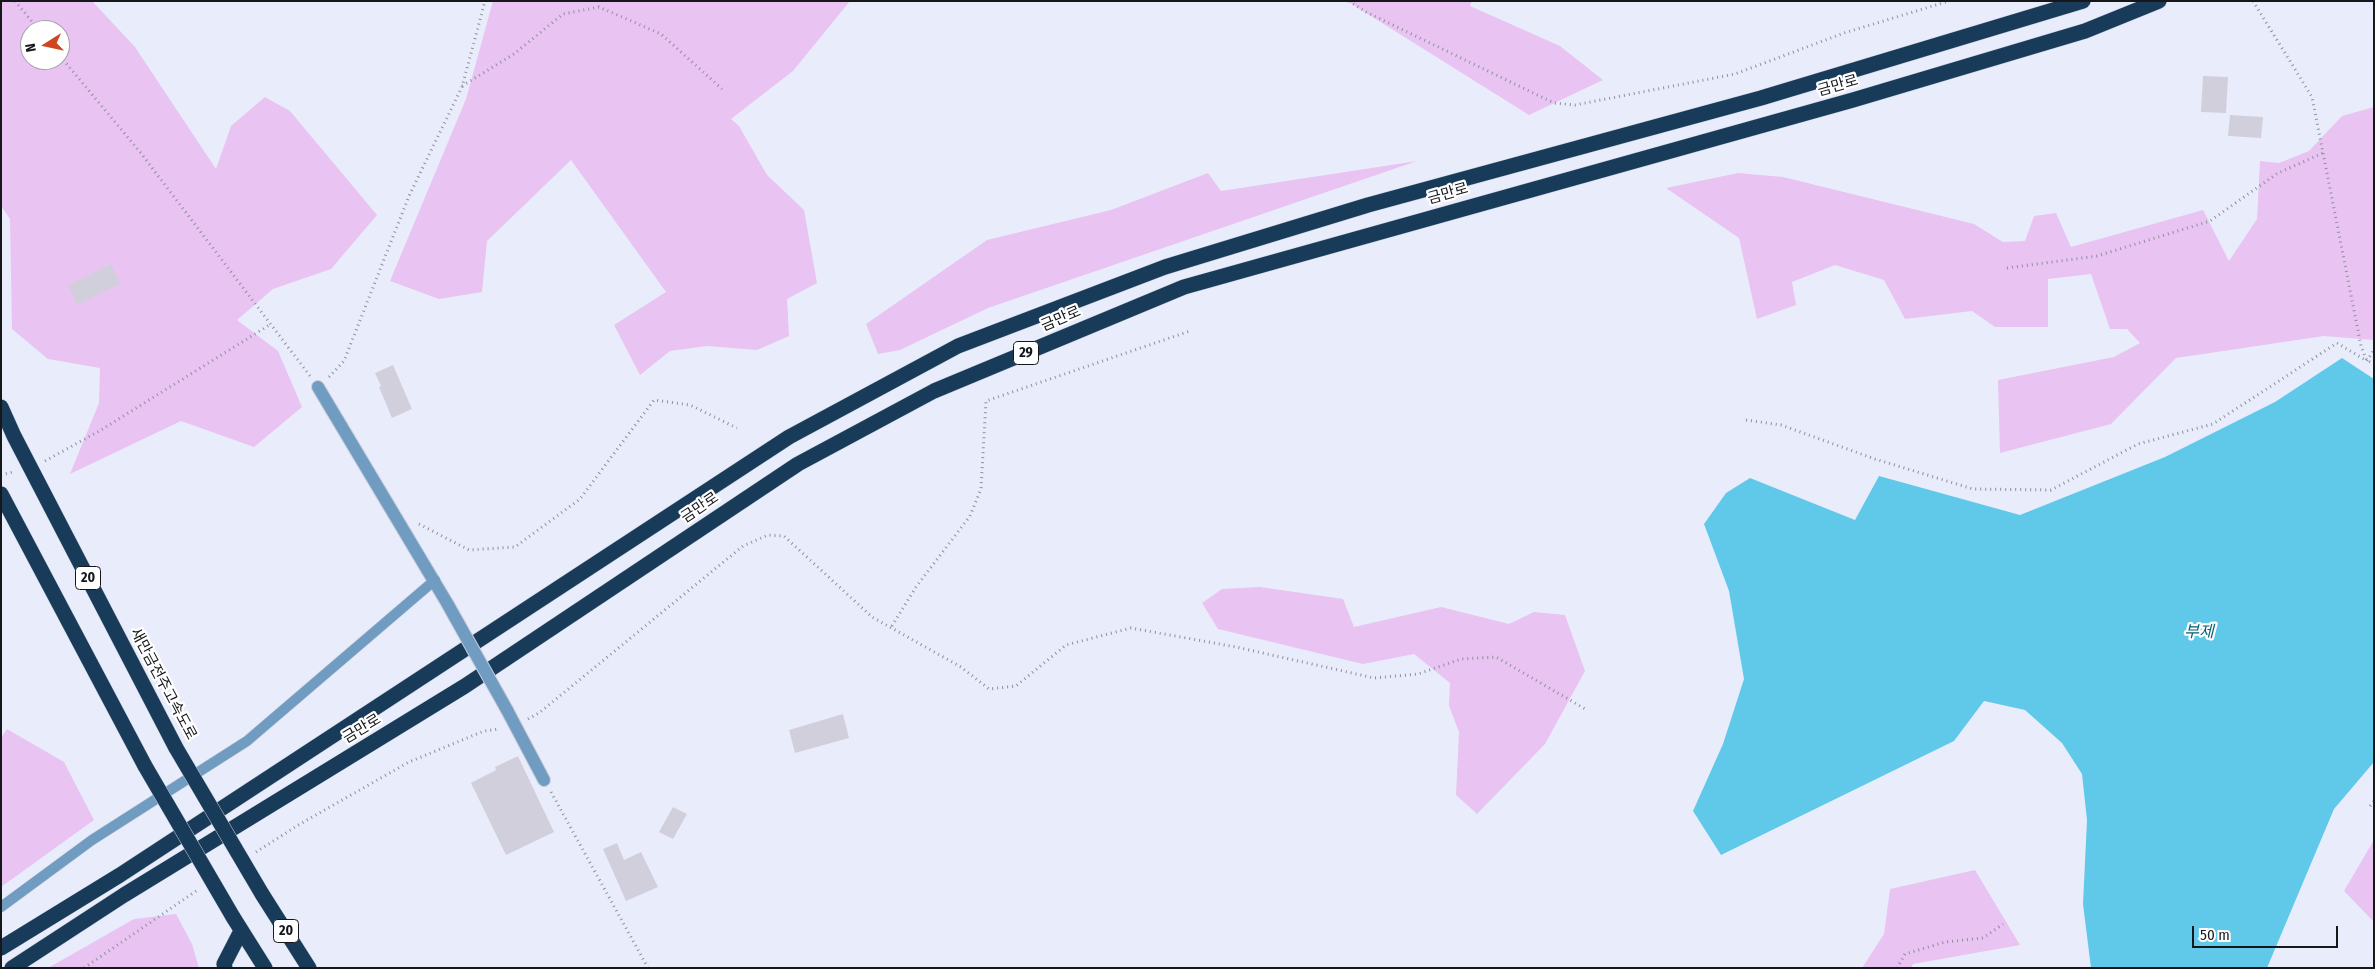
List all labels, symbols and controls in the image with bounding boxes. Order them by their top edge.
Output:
north arrow [20,20,70,70]
text: N [22,42,40,53]
street label: 금만로 [1816,72,1860,100]
street label: 금만로 [1426,180,1470,208]
street label: 금만로 [1038,303,1084,335]
road number: 29 [1014,342,1038,364]
street label: 금만로 [678,489,722,527]
road number: 20 [76,566,100,590]
water label: 부제 [2184,623,2214,643]
street label: 새만금전주고속도로 [126,625,200,743]
street label: 금만로 [340,711,384,747]
scale bar [2195,916,2341,948]
road number: 20 [274,919,298,942]
text: 50 m [2200,926,2230,944]

